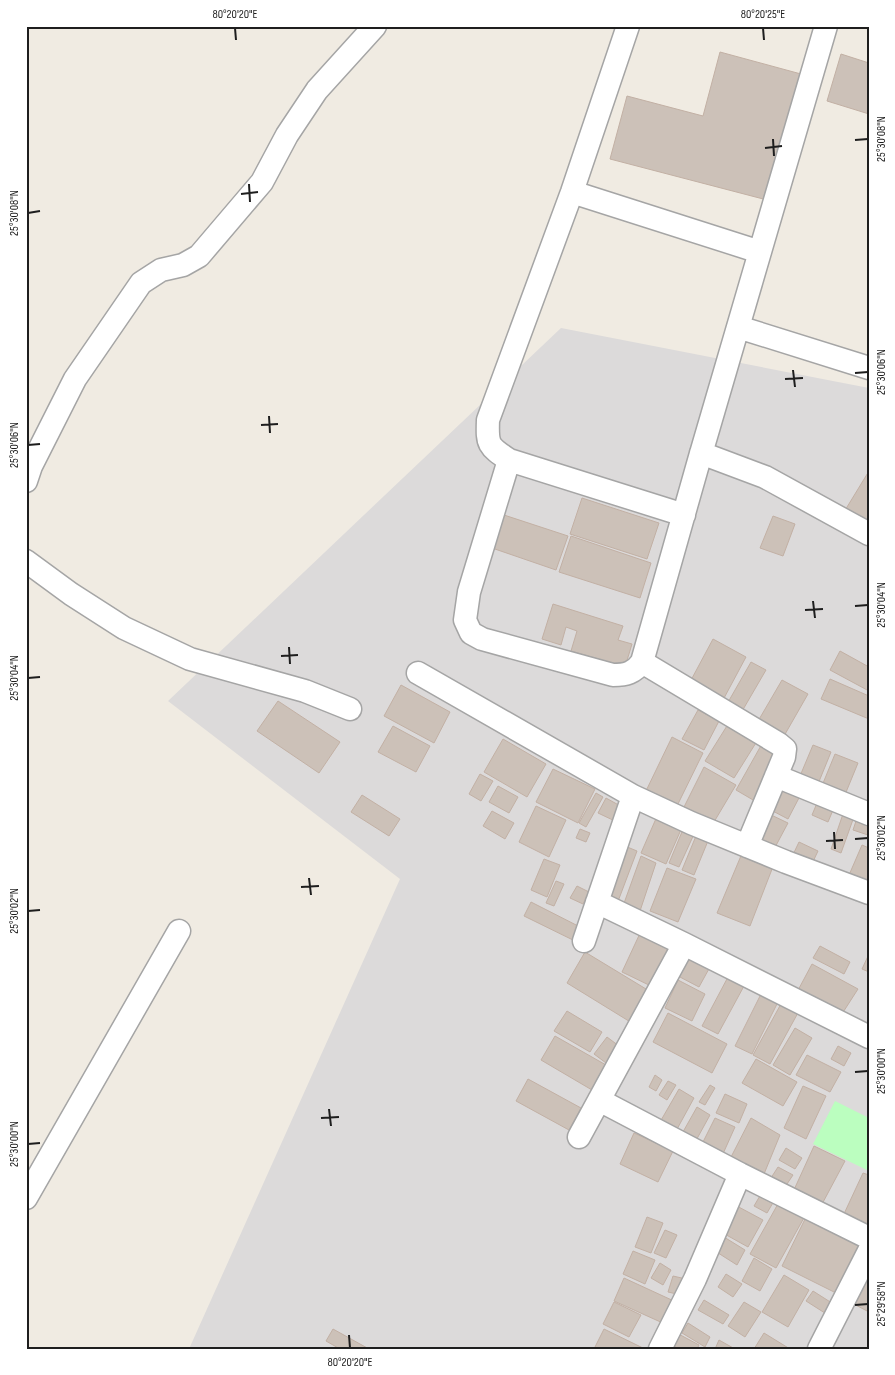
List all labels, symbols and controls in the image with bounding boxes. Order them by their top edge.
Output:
text: 80°20'20"E [212,7,258,22]
text: 80°20'25"E [741,7,785,22]
text: 25°30'08"N [874,116,889,162]
text: 25°30'08"N [7,190,22,236]
text: 25°30'06"N [874,349,889,395]
text: 25°30'06"N [7,422,22,468]
text: 25°30'04"N [874,582,889,628]
text: 25°30'04"N [7,655,22,701]
text: 25°30'02"N [874,815,889,861]
text: 25°30'02"N [7,888,22,934]
text: 25°30'00"N [874,1048,889,1094]
text: 25°30'00"N [7,1121,22,1167]
text: 25°29'58"N [874,1281,889,1327]
text: 80°20'20"E [327,1355,373,1370]

